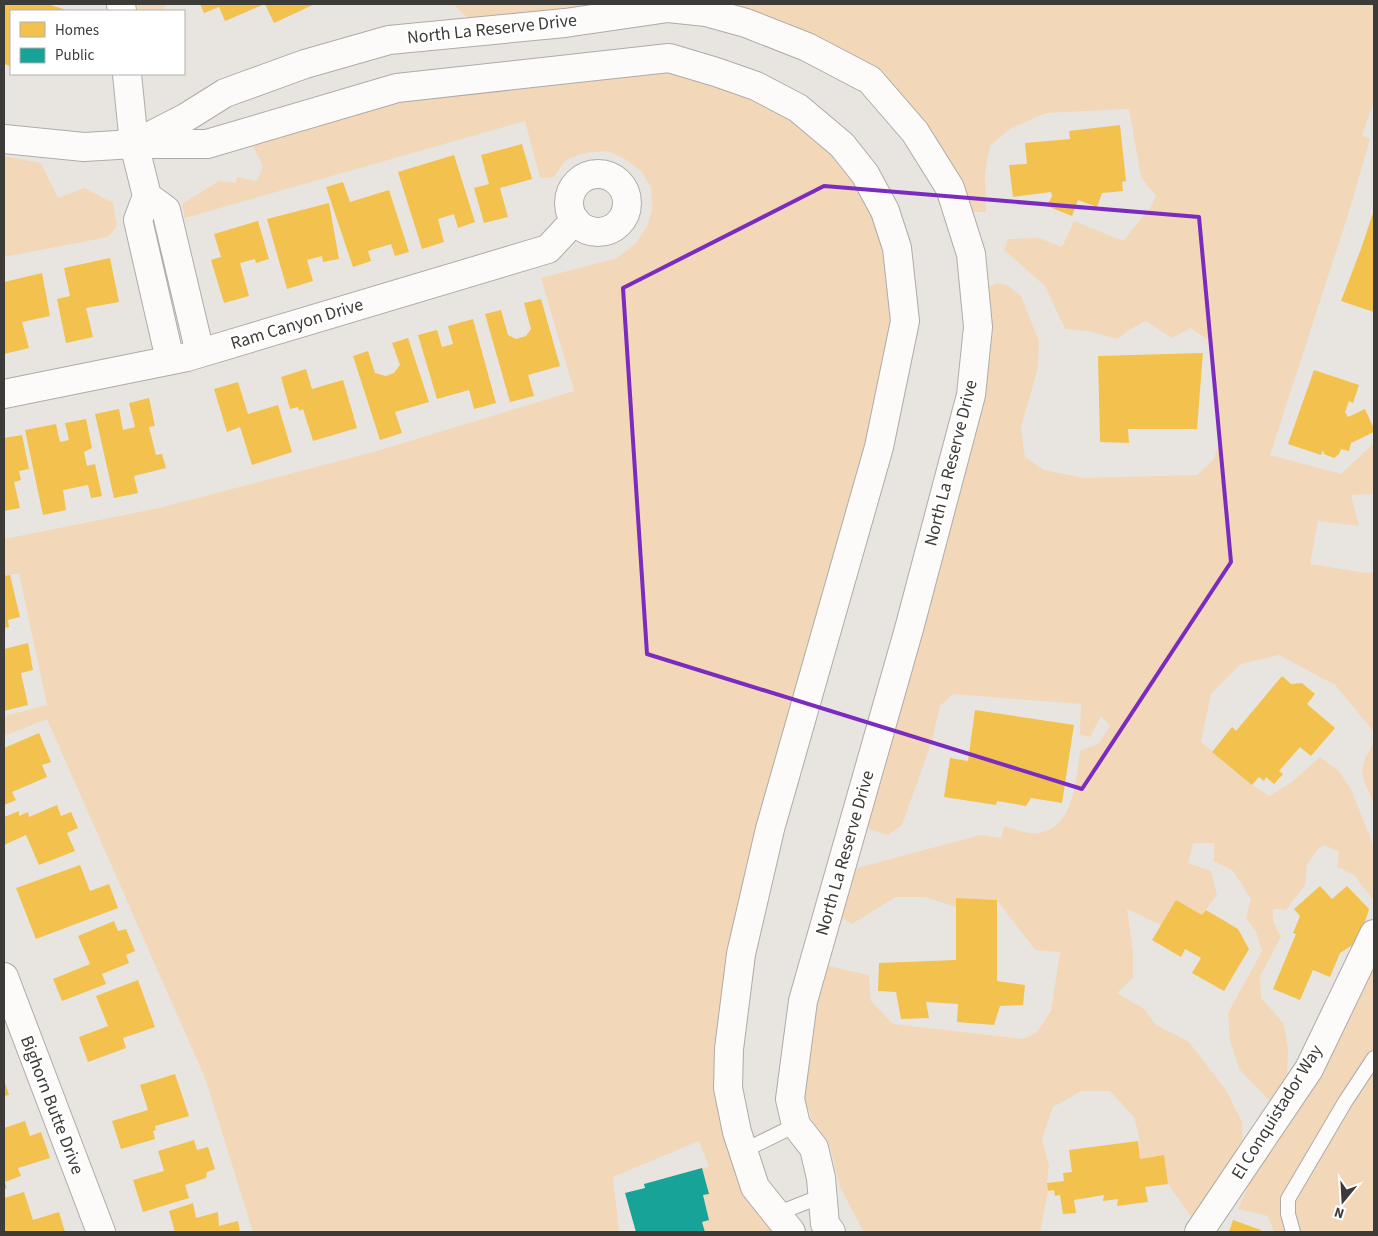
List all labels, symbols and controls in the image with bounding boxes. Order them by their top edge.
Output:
street label: North La Reserve Drive [406,8,578,50]
legend [10,10,185,75]
text: Homes [55,20,99,41]
text: Public [55,45,94,66]
street label: Ram Canyon Drive [228,292,366,356]
street label: North La Reserve Drive [918,377,984,549]
street label: North La Reserve Drive [809,768,881,938]
street label: Bighorn Butte Drive [14,1032,90,1178]
street label: El Conquistador Way [1225,1039,1329,1184]
north arrow [1318,1176,1368,1226]
text: N [1332,1201,1347,1223]

